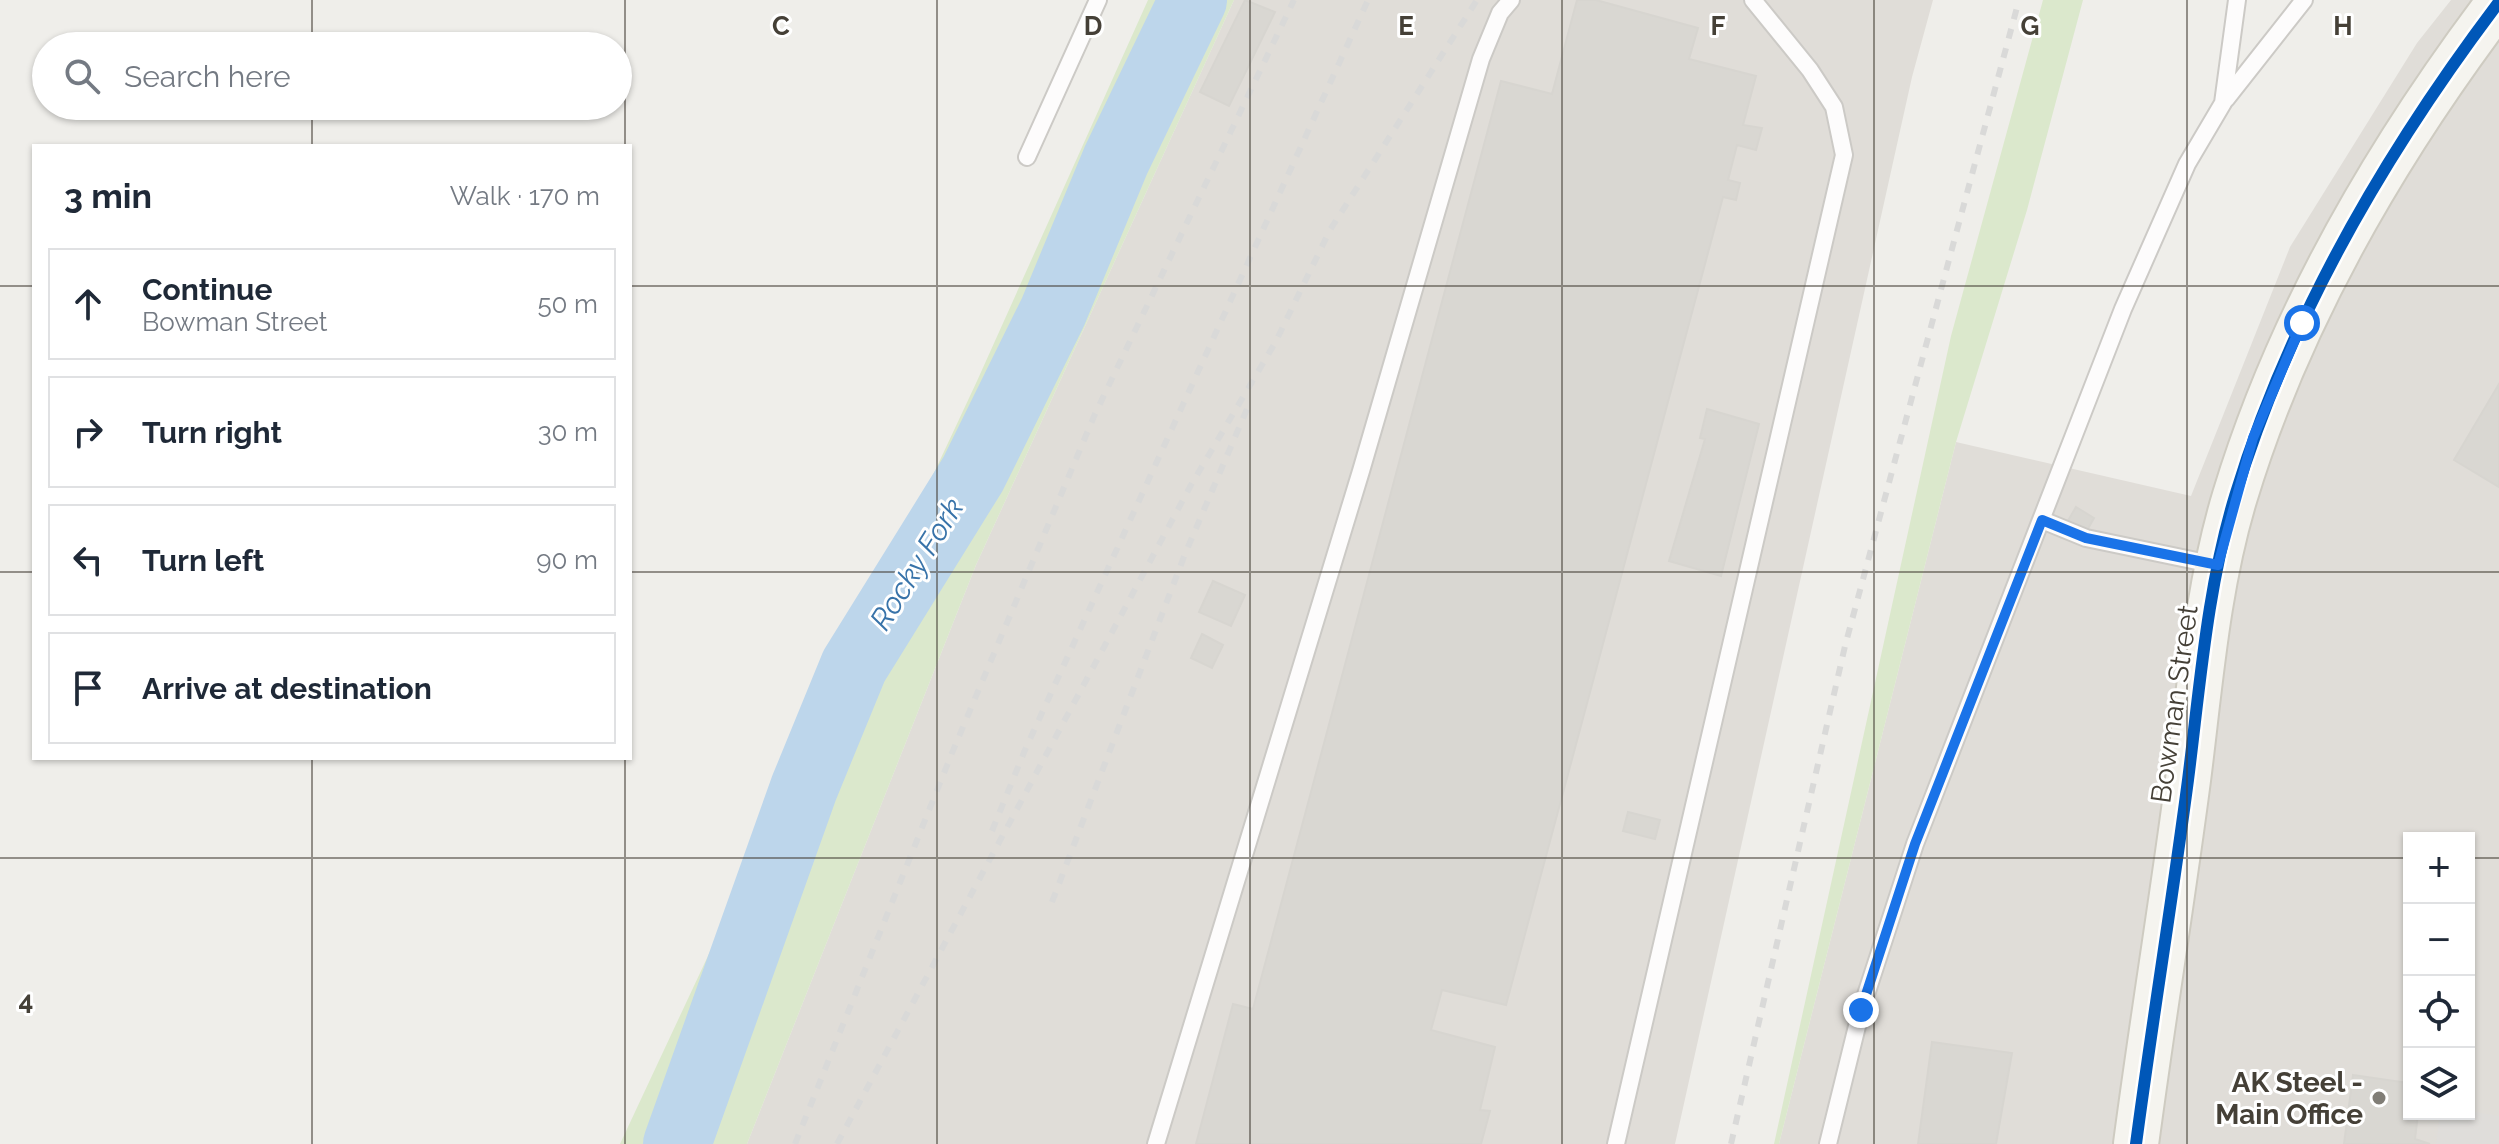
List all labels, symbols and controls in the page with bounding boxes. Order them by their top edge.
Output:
text: C [772,11,790,41]
text: D [1084,11,1102,41]
text: E [1398,11,1414,41]
text: F [1711,11,1726,41]
text: G [2021,11,2039,41]
text: H [2333,11,2353,41]
search box [32,32,632,120]
icon: search [60,54,104,98]
text: Search here [124,59,291,94]
text: 3 min [64,176,152,216]
text: Walk · 170 m [450,181,600,211]
text: Continue [142,272,273,307]
icon: ahead [66,282,110,326]
text: 50 m [537,289,598,319]
route start [2284,305,2320,341]
text: Bowman Street [142,307,327,337]
icon: right [66,410,110,454]
text: Turn right [142,415,282,450]
text: 30 m [538,417,598,447]
water label: Rocky Fork [862,492,971,636]
icon: left [66,538,110,582]
text: Turn left [142,543,264,578]
text: 90 m [536,545,598,575]
street label: Bowman Street [2144,602,2205,805]
icon: arrive [66,666,110,710]
text: Arrive at destination [142,671,432,706]
map controls [2403,832,2475,1120]
button: + [2403,832,2475,904]
button: − [2403,904,2475,976]
button: locate [2403,976,2475,1048]
text: 4 [19,986,33,1016]
route end [1843,992,1879,1028]
button: layers [2403,1048,2475,1120]
place label: AK Steel - Main Office [2215,1066,2363,1131]
marker: AK Steel - Main Office [2370,1089,2388,1107]

